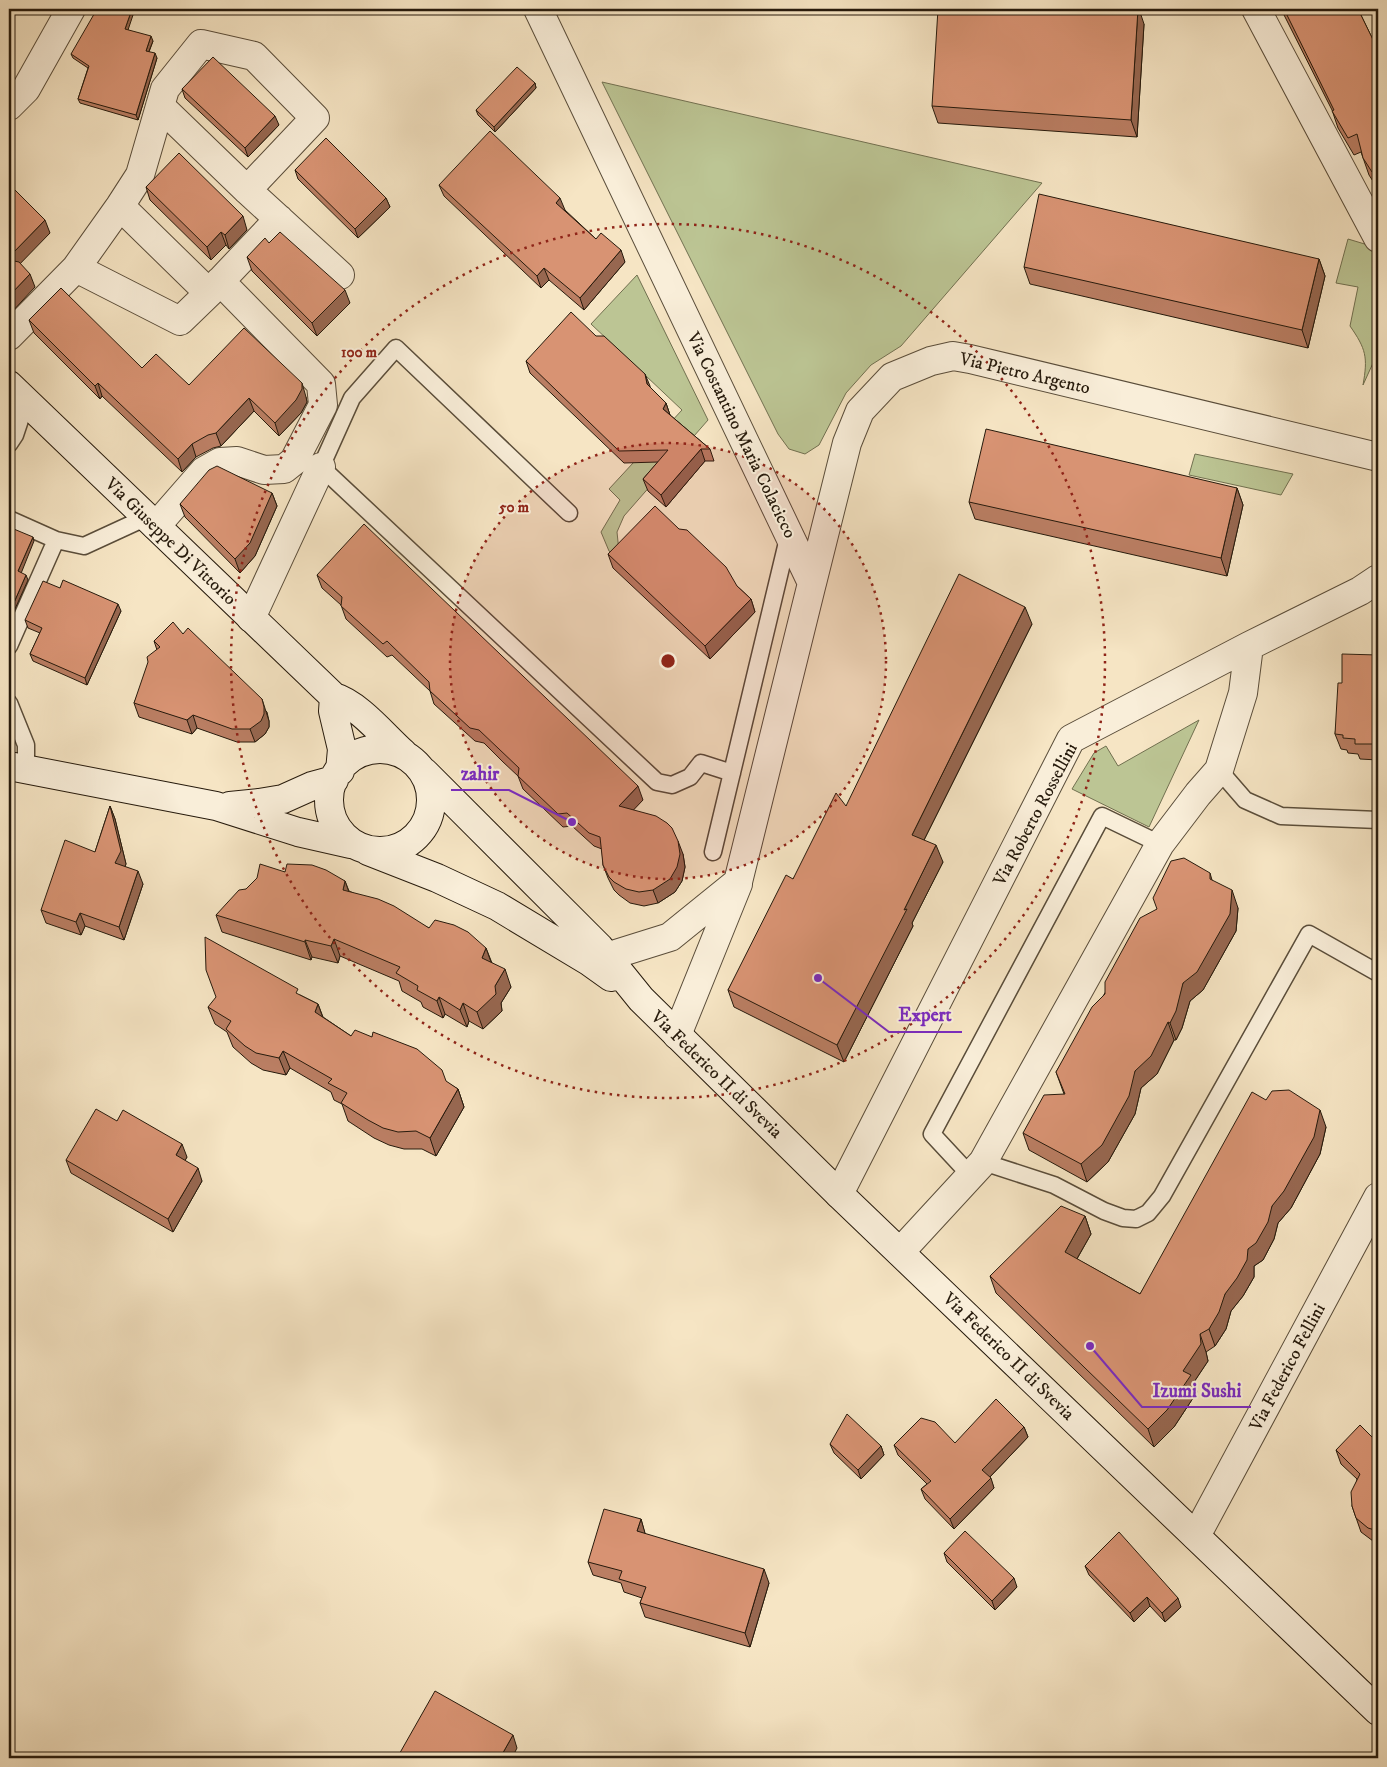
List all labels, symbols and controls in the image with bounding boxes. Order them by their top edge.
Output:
street label: Via Costantino Maria Colacicco [681,328,801,542]
text: 100 m [341,343,378,362]
street label: Via Pietro Argento [956,348,1092,400]
street label: Via Giuseppe Di Vittorio [99,473,241,610]
text: 50 m [498,498,530,517]
centre of rings [659,652,677,670]
street label: Via Roberto Rossellini [988,739,1083,891]
callout: zahir [451,756,509,790]
text: zahir [461,763,500,786]
callout: Expert [889,998,962,1032]
text: Expert [898,1004,953,1027]
street label: Via Federico II di Svevia [645,1005,787,1144]
street label: Via Federico II di Svevia [937,1287,1079,1426]
street label: Via Federico Fellini [1245,1300,1331,1436]
callout: Izumi Sushi [1142,1373,1251,1407]
text: Izumi Sushi [1153,1380,1242,1403]

